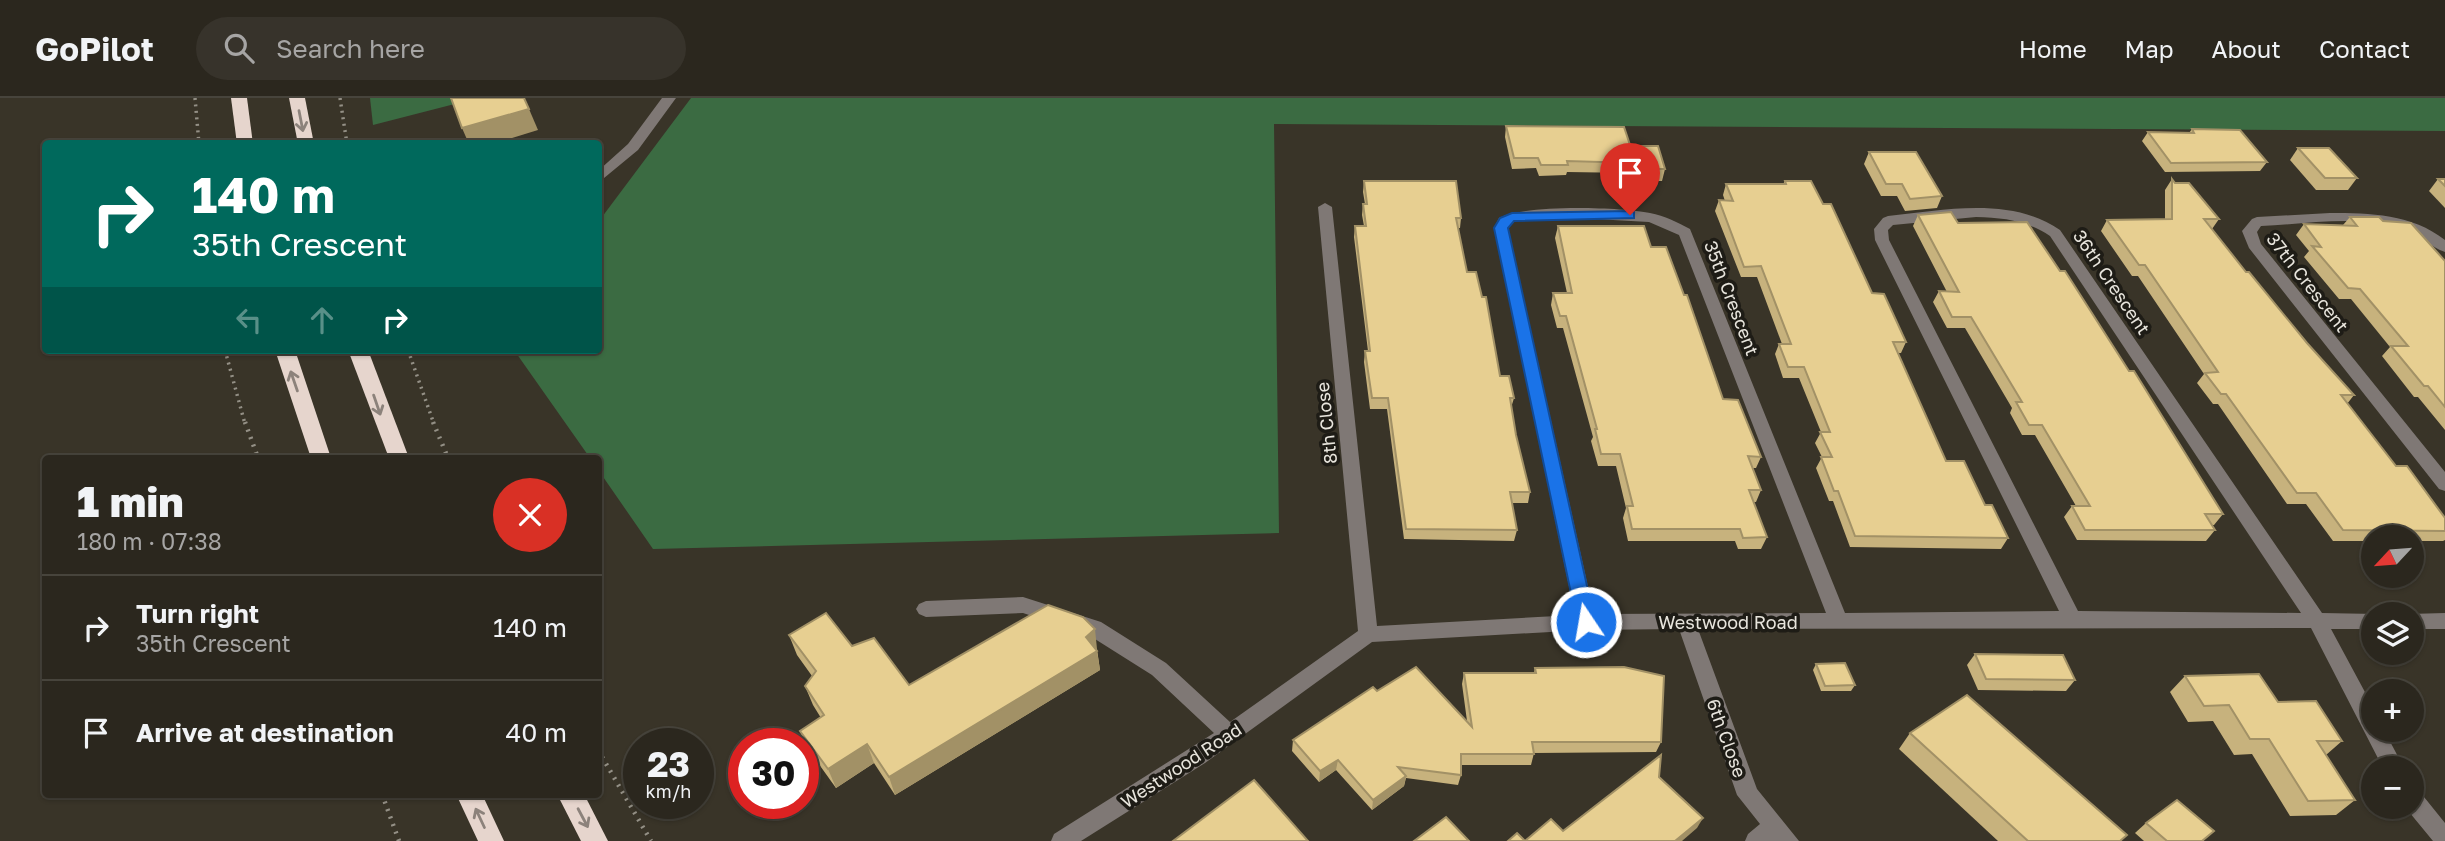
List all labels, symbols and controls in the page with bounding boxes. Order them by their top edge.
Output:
search box [196,17,686,80]
text: GoPilot [35,29,154,68]
icon: search [220,29,258,67]
text: Search here [276,33,425,64]
text: Home [2019,34,2087,63]
text: Map [2125,34,2174,63]
text: About [2212,34,2281,63]
text: Contact [2319,34,2410,63]
one-way arrow [294,109,308,132]
pin [1600,143,1660,215]
icon: arrive [1611,154,1649,192]
text: 140 m [192,165,335,224]
icon: right [77,168,168,259]
text: 35th Crescent [192,225,407,263]
street label: 36th Crescent [2069,225,2155,339]
street label: 37th Crescent [2262,228,2354,336]
street label: 35th Crescent [1700,238,1764,358]
icon: left [230,301,268,339]
icon: ahead [303,301,341,339]
icon: right [376,301,414,339]
one-way arrow [287,371,299,393]
street label: 8th Close [1311,381,1341,465]
one-way arrow [372,393,384,415]
text: 1 min [77,476,184,526]
button: close [493,478,567,552]
north arrow [2361,525,2424,588]
map controls [2361,525,2424,819]
text: 180 m · 07:38 [77,527,222,555]
position arrow [1549,585,1623,659]
text: Turn right [136,598,259,629]
button: layers [2361,602,2424,665]
icon: right [77,609,115,647]
street label: Westwood Road [1658,611,1798,633]
text: 140 m [493,612,567,643]
text: 35th Crescent [136,629,291,657]
button: + [2361,679,2424,742]
street label: 6th Close [1703,696,1751,780]
icon: arrive [77,714,115,752]
text: Arrive at destination [136,717,394,748]
text: 40 m [506,717,567,748]
street label: Westwood Road [1116,718,1246,812]
speed limit sign: 30 [728,728,819,819]
text: 23 [647,743,690,785]
button: − [2361,756,2424,819]
text: km/h [646,780,691,802]
one-way arrow [576,807,590,828]
one-way arrow [473,808,486,829]

